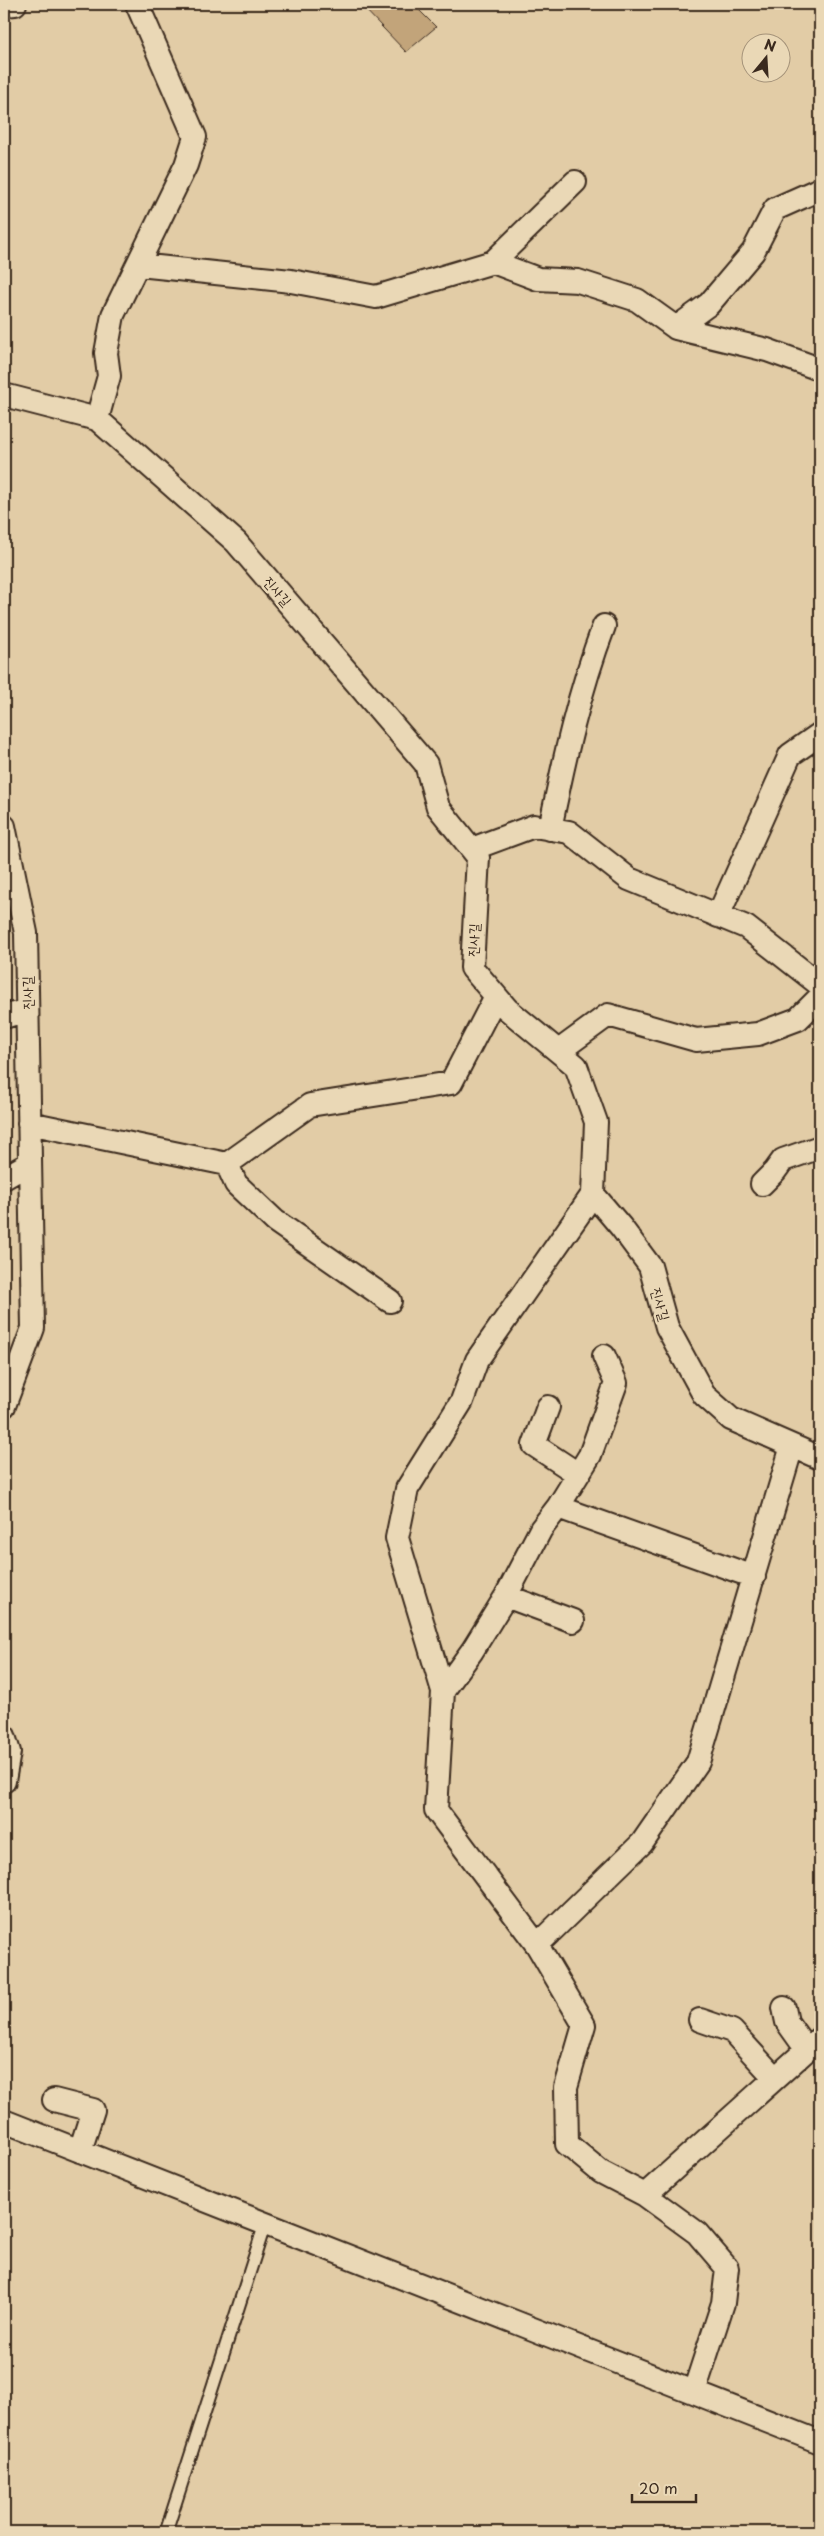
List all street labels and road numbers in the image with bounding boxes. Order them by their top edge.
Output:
street label: 진사길 [259,571,297,611]
street label: 진사길 [462,922,484,957]
street label: 진사길 [16,975,38,1010]
street label: 진사길 [646,1285,676,1324]

